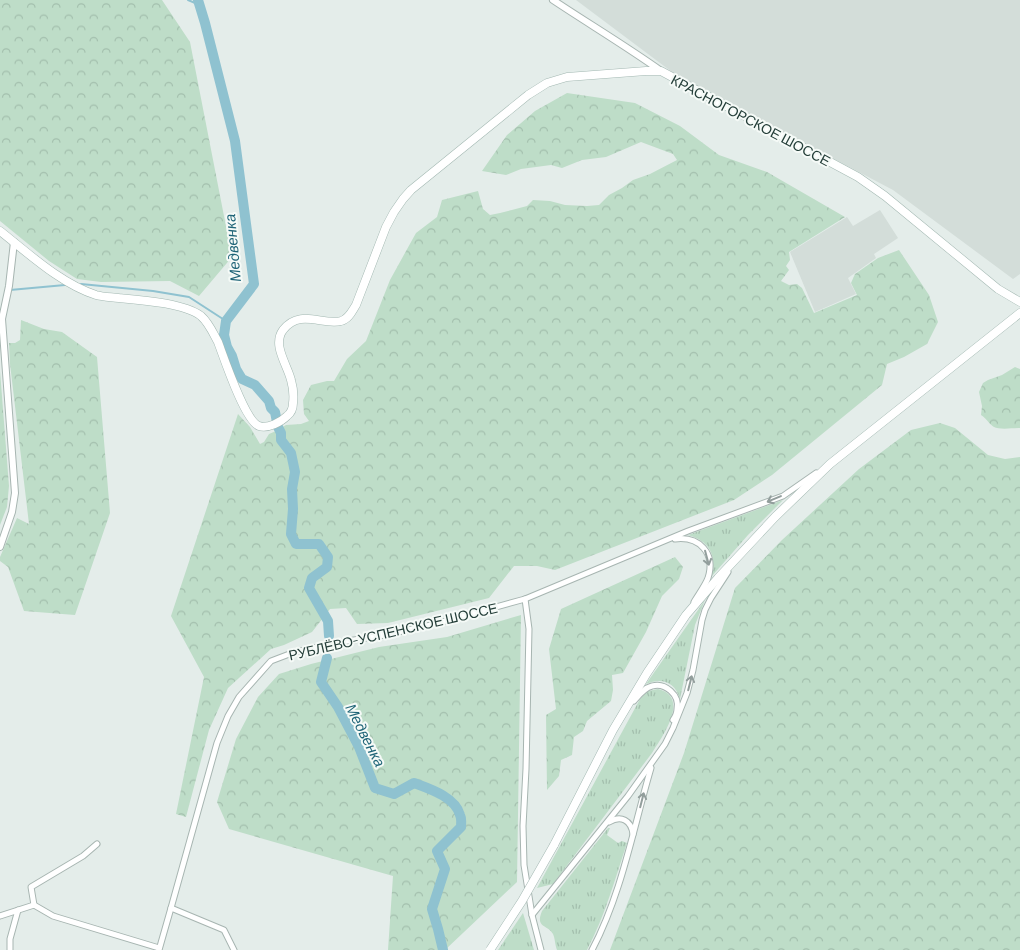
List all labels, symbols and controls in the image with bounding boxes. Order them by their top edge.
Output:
street label: КРАСНОГОРСКОЕ ШОССЕ [668,71,834,169]
water label: Медвенка [220,213,244,283]
one-way arrow [767,495,782,505]
one-way arrow [703,550,712,566]
street label: РУБЛЁВО-УСПЕНСКОЕ ШОССЕ [287,599,499,663]
one-way arrow [686,676,695,692]
water label: Медвенка [342,700,390,770]
one-way arrow [638,792,647,808]

